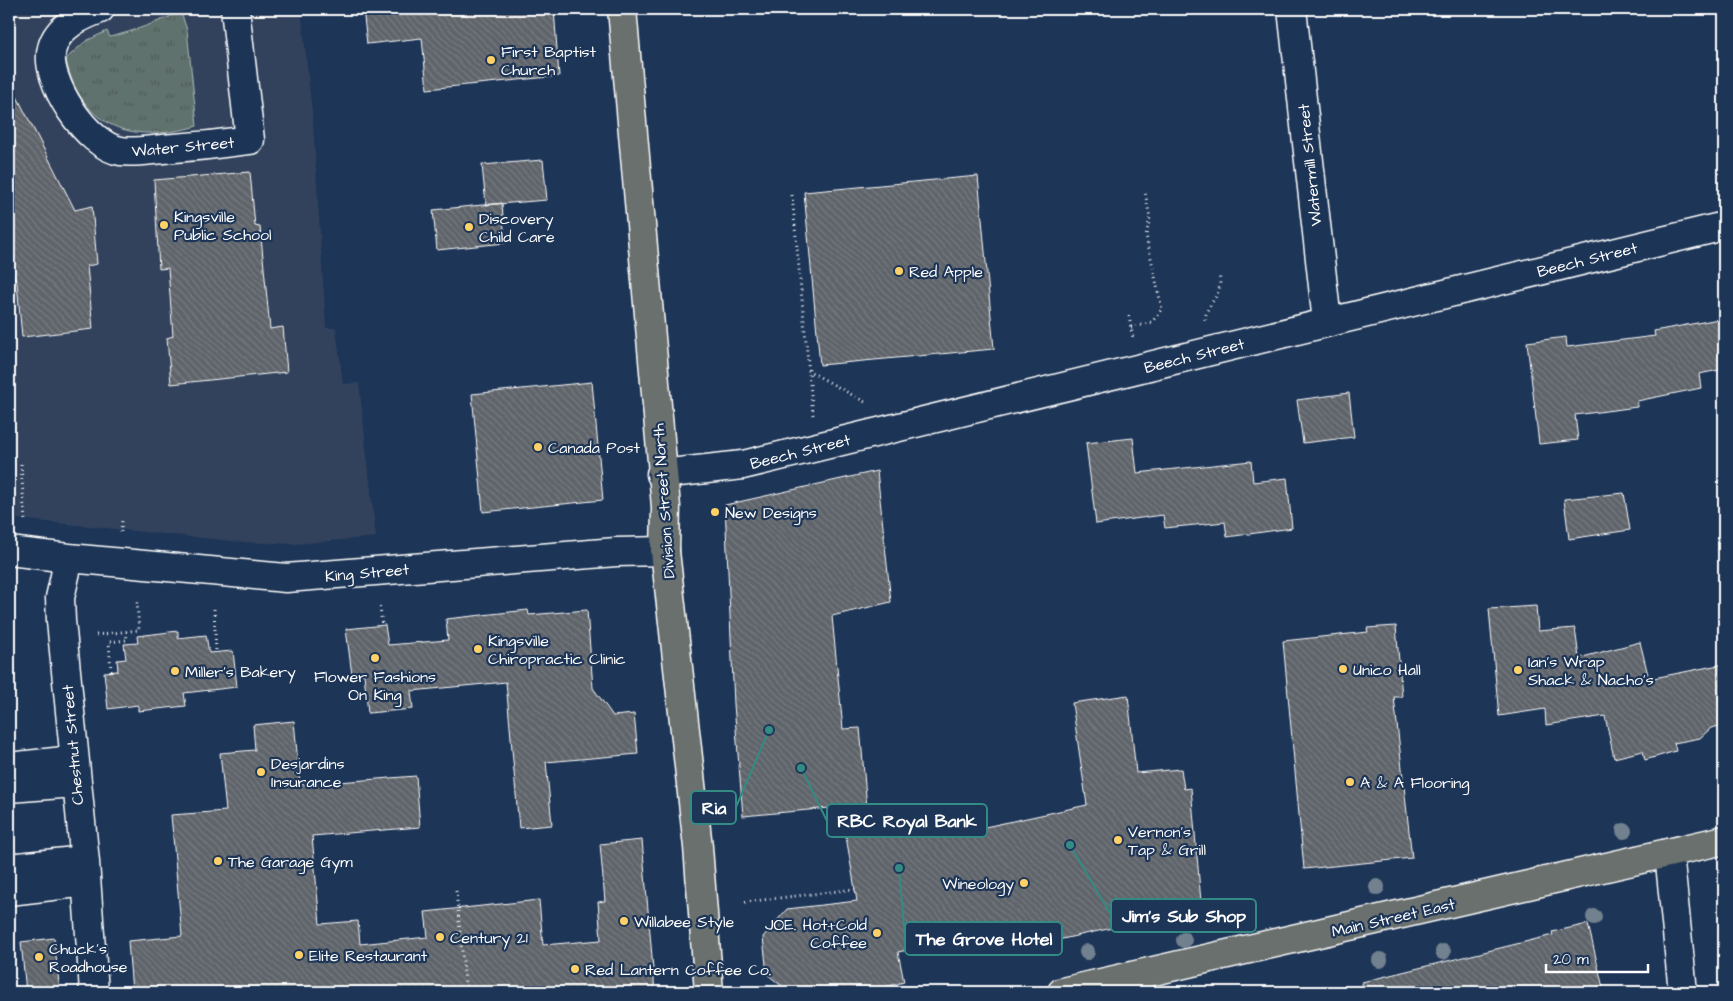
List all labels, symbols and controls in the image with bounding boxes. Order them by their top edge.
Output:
place label: First Baptist Church [501,41,597,81]
marker: First Baptist Church [485,54,497,66]
street label: Watermill Street [1293,102,1327,227]
street label: Water Street [131,132,236,162]
place label: Kingsville Public School [174,206,272,246]
place label: Discovery Child Care [479,208,555,248]
marker: Kingsville Public School [158,219,170,231]
marker: Discovery Child Care [463,221,475,233]
street label: Beech Street [1535,237,1640,283]
place label: Red Apple [909,261,983,283]
marker: Red Apple [893,265,905,277]
street label: Beech Street [1142,333,1247,379]
street label: Division Street North [648,423,680,579]
street label: Beech Street [748,429,853,475]
place label: Canada Post [548,437,641,459]
marker: Canada Post [532,441,544,453]
place label: New Designs [725,502,817,525]
marker: New Designs [709,506,721,518]
street label: King Street [324,558,411,589]
place label: Kingsville Chiropractic Clinic [488,630,626,670]
marker: Kingsville Chiropractic Clinic [472,643,484,655]
place label: Ian's Wrap Shack & Nacho's [1528,651,1654,691]
marker: Flower Fashions On King [369,652,381,664]
place label: Unico Hall [1353,659,1421,681]
place label: Miller's Bakery [185,661,296,684]
marker: Unico Hall [1337,663,1349,675]
marker: Ian's Wrap Shack & Nacho's [1512,664,1524,676]
marker: Miller's Bakery [169,665,181,677]
place label: Flower Fashions On King [314,666,436,707]
street label: Chestnut Street [57,683,89,806]
place label: Desjardins Insurance [271,753,345,793]
marker: Desjardins Insurance [255,766,267,778]
place label: A & A Flooring [1360,772,1470,795]
marker: A & A Flooring [1344,776,1356,788]
callout: Ria [691,791,736,824]
text: Ria [702,796,727,821]
callout: RBC Royal Bank [827,804,987,837]
text: RBC Royal Bank [837,809,978,835]
place label: Vernon's Tap & Grill [1128,821,1206,861]
marker: Vernon's Tap & Grill [1112,834,1124,846]
place label: The Garage Gym [228,851,353,874]
marker: The Garage Gym [212,855,224,867]
place label: Wineology [942,873,1014,896]
marker: Wineology [1018,877,1030,889]
street label: Main Street East [1329,893,1458,943]
callout: Jim's Sub Shop [1111,899,1256,932]
text: Jim's Sub Shop [1121,904,1246,929]
place label: Willabee Style [634,911,734,934]
place label: JOE. Hot+Cold Coffee [765,914,867,954]
marker: Willabee Style [618,915,630,927]
callout: The Grove Hotel [905,922,1062,955]
place label: Century 21 [450,927,528,950]
marker: JOE. Hot+Cold Coffee [871,927,883,939]
text: The Grove Hotel [915,927,1053,952]
marker: Century 21 [434,931,446,943]
place label: Chuck's Roadhouse [49,938,128,978]
scale bar [1546,941,1648,973]
place label: Elite Restaurant [309,945,428,967]
marker: Elite Restaurant [293,949,305,961]
text: 20 m [1553,949,1589,970]
marker: Chuck's Roadhouse [33,951,45,963]
place label: Red Lantern Coffee Co. [585,959,771,981]
marker: Red Lantern Coffee Co. [569,963,581,975]

